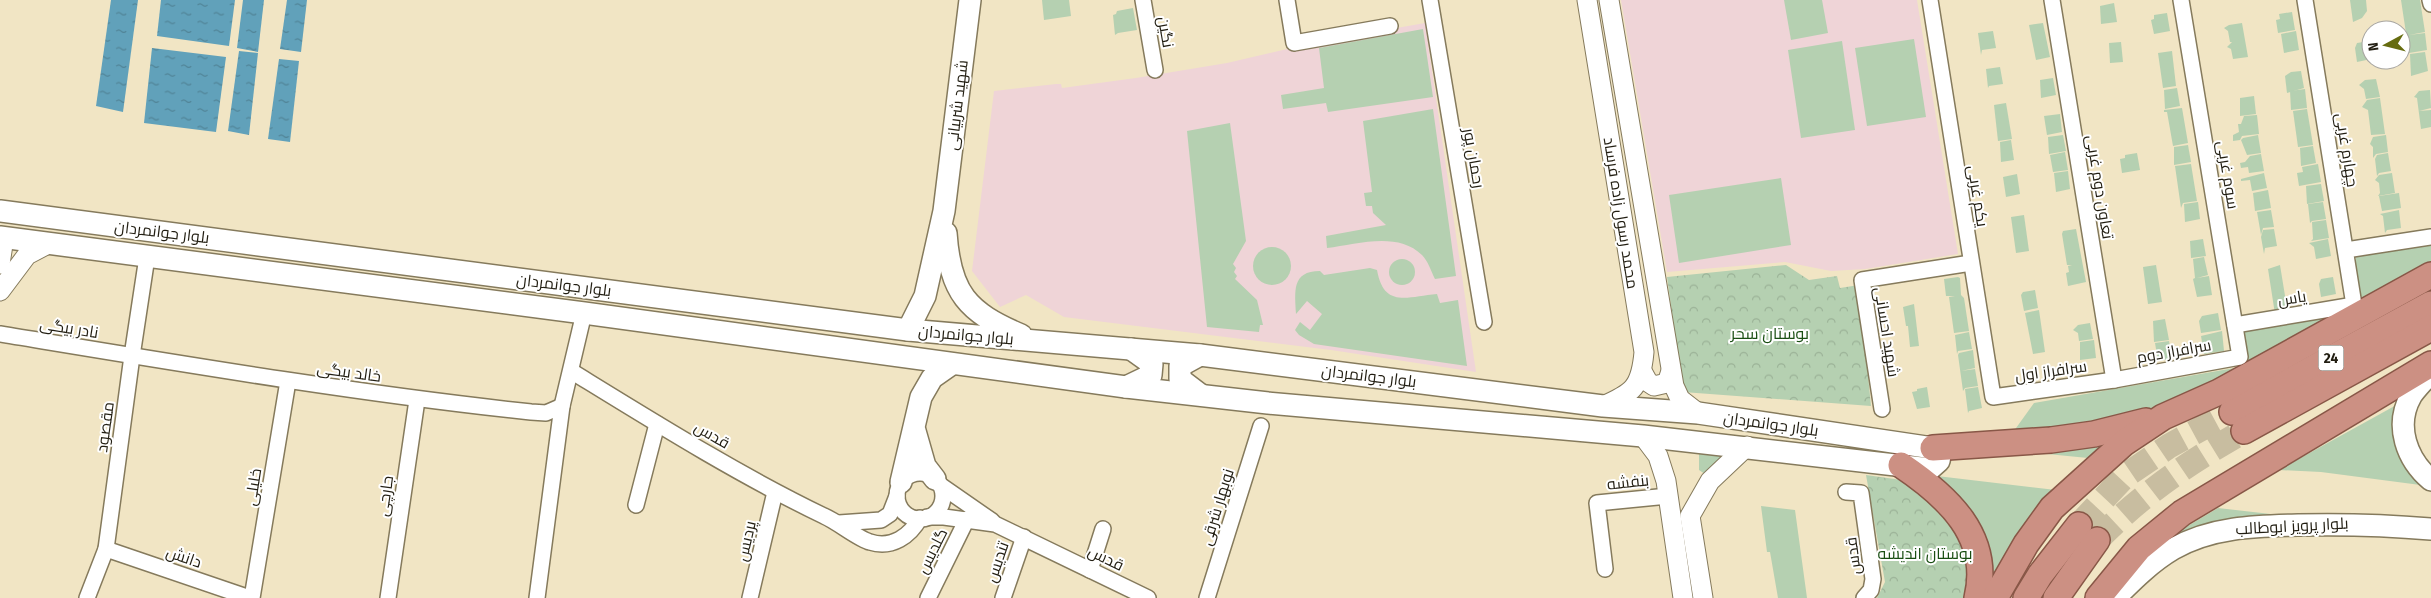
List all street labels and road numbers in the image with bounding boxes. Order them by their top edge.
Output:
street label: نگین [1153,15,1178,49]
street label: شهید شربیانی [942,59,973,151]
street label: چهارم غربی [2330,112,2362,189]
street label: رحمان پور [1457,125,1489,190]
street label: تعاون دوم غربی [2080,134,2118,241]
street label: محمد رسول زاده فرساد [1599,136,1642,291]
street label: سوم غربی [2211,139,2243,211]
street label: یکم غربی [1962,164,1992,229]
street label: بلوار جوانمردان [113,217,211,248]
street label: بلوار جوانمردان [515,270,613,301]
street label: شهید احسانی [1870,286,1903,379]
street label: یاس [2277,286,2308,311]
street label: نادر بیگی [38,314,100,343]
street label: بلوار جوانمردان [917,321,1014,350]
street label: سرافراز دوم [2135,335,2213,369]
road number: 24 [2318,346,2344,370]
street label: سرافراز اول [2014,357,2088,386]
street label: خالد بیگی [315,358,382,387]
street label: بلوار جوانمردان [1320,361,1418,392]
street label: مقصود [92,400,118,454]
street label: بلوار جوانمردان [1722,408,1820,441]
street label: قدس [690,417,733,454]
street label: نوبهار شرقی [1196,466,1239,548]
street label: خلیلی [241,467,266,507]
street label: بنفشه [1606,470,1650,494]
street label: جارچی [373,474,399,518]
street label: بلوار پرویز ابوطالب [2235,514,2349,540]
street label: پردیس [732,518,762,564]
street label: گلدیس [913,525,952,577]
street label: قدس [1841,536,1866,576]
street label: تندیس [981,538,1014,585]
street label: قدس [1084,541,1127,576]
street label: دانش [163,542,204,573]

